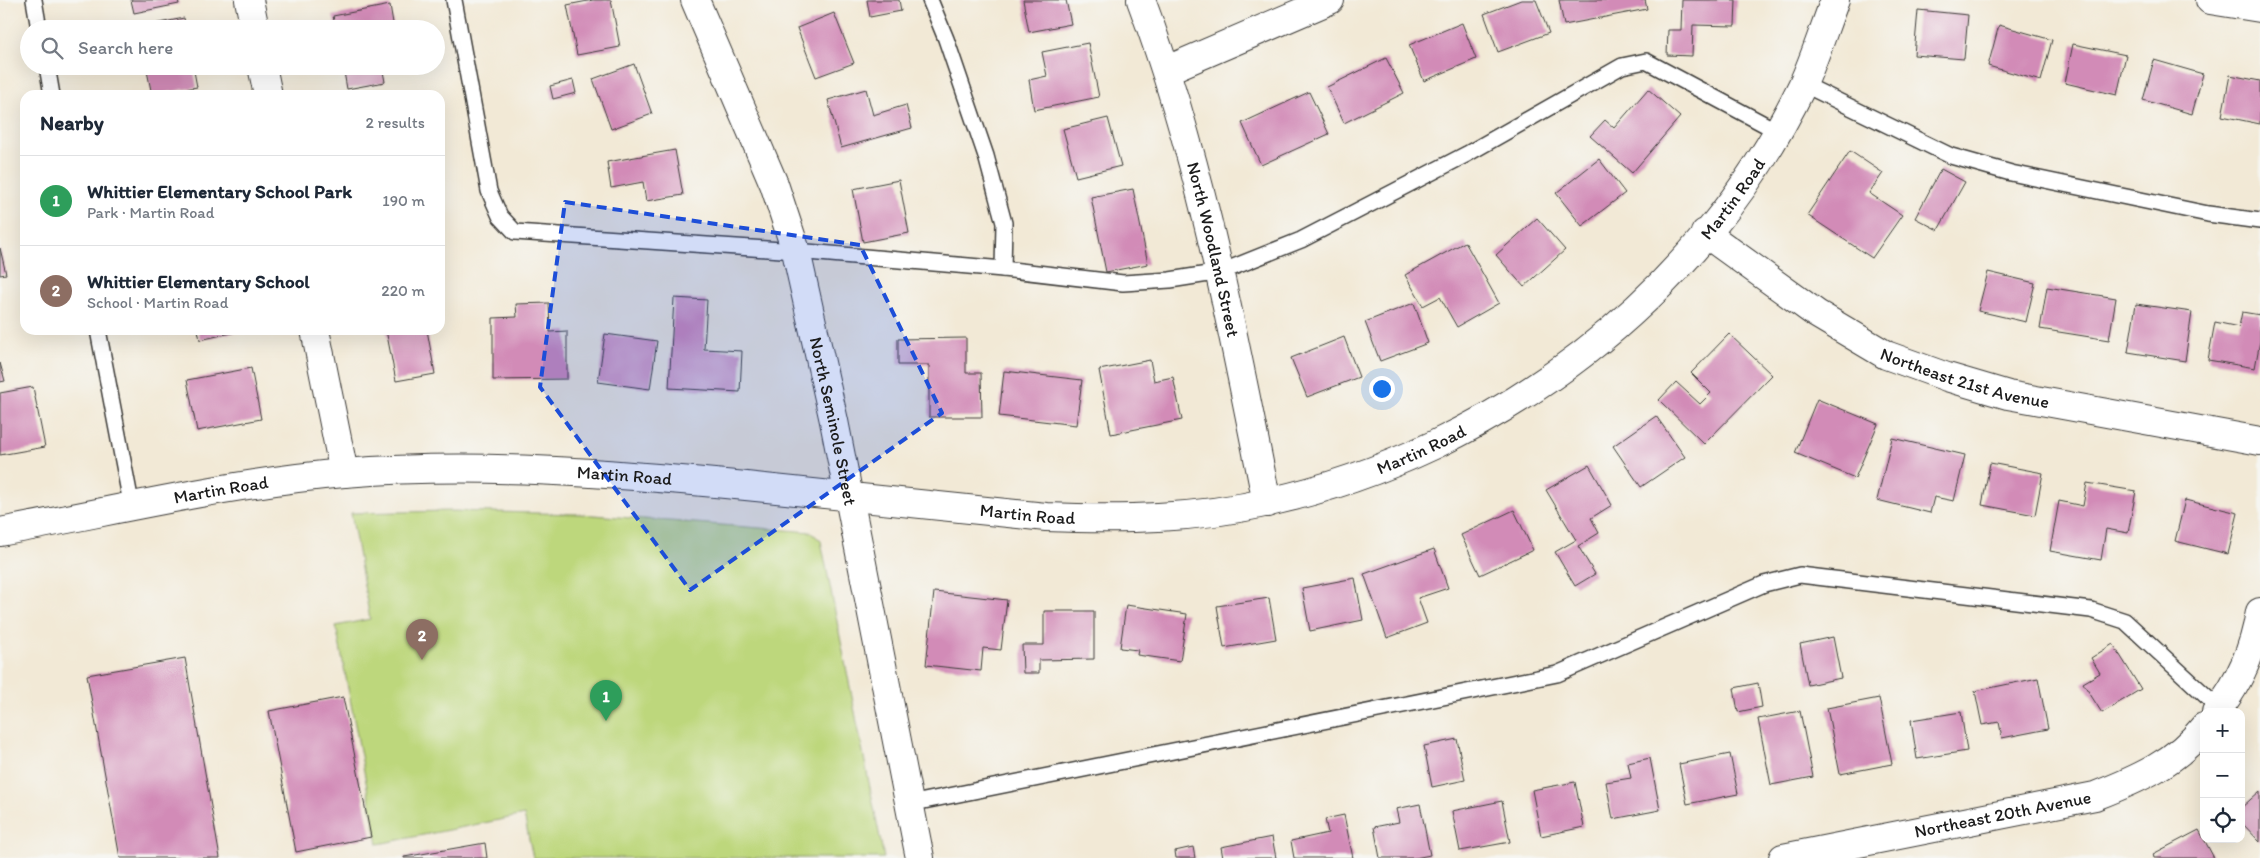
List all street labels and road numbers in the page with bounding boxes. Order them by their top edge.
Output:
street label: Martin Road [1696,154,1770,244]
street label: North Woodland Street [1182,160,1244,339]
street label: North Seminole Street [805,335,861,508]
street label: Northeast 21st Avenue [1877,343,2051,413]
street label: Martin Road [1373,420,1470,479]
street label: Martin Road [576,461,673,490]
street label: Martin Road [172,471,270,509]
street label: Martin Road [979,499,1076,529]
street label: Northeast 20th Avenue [1912,786,2093,843]

